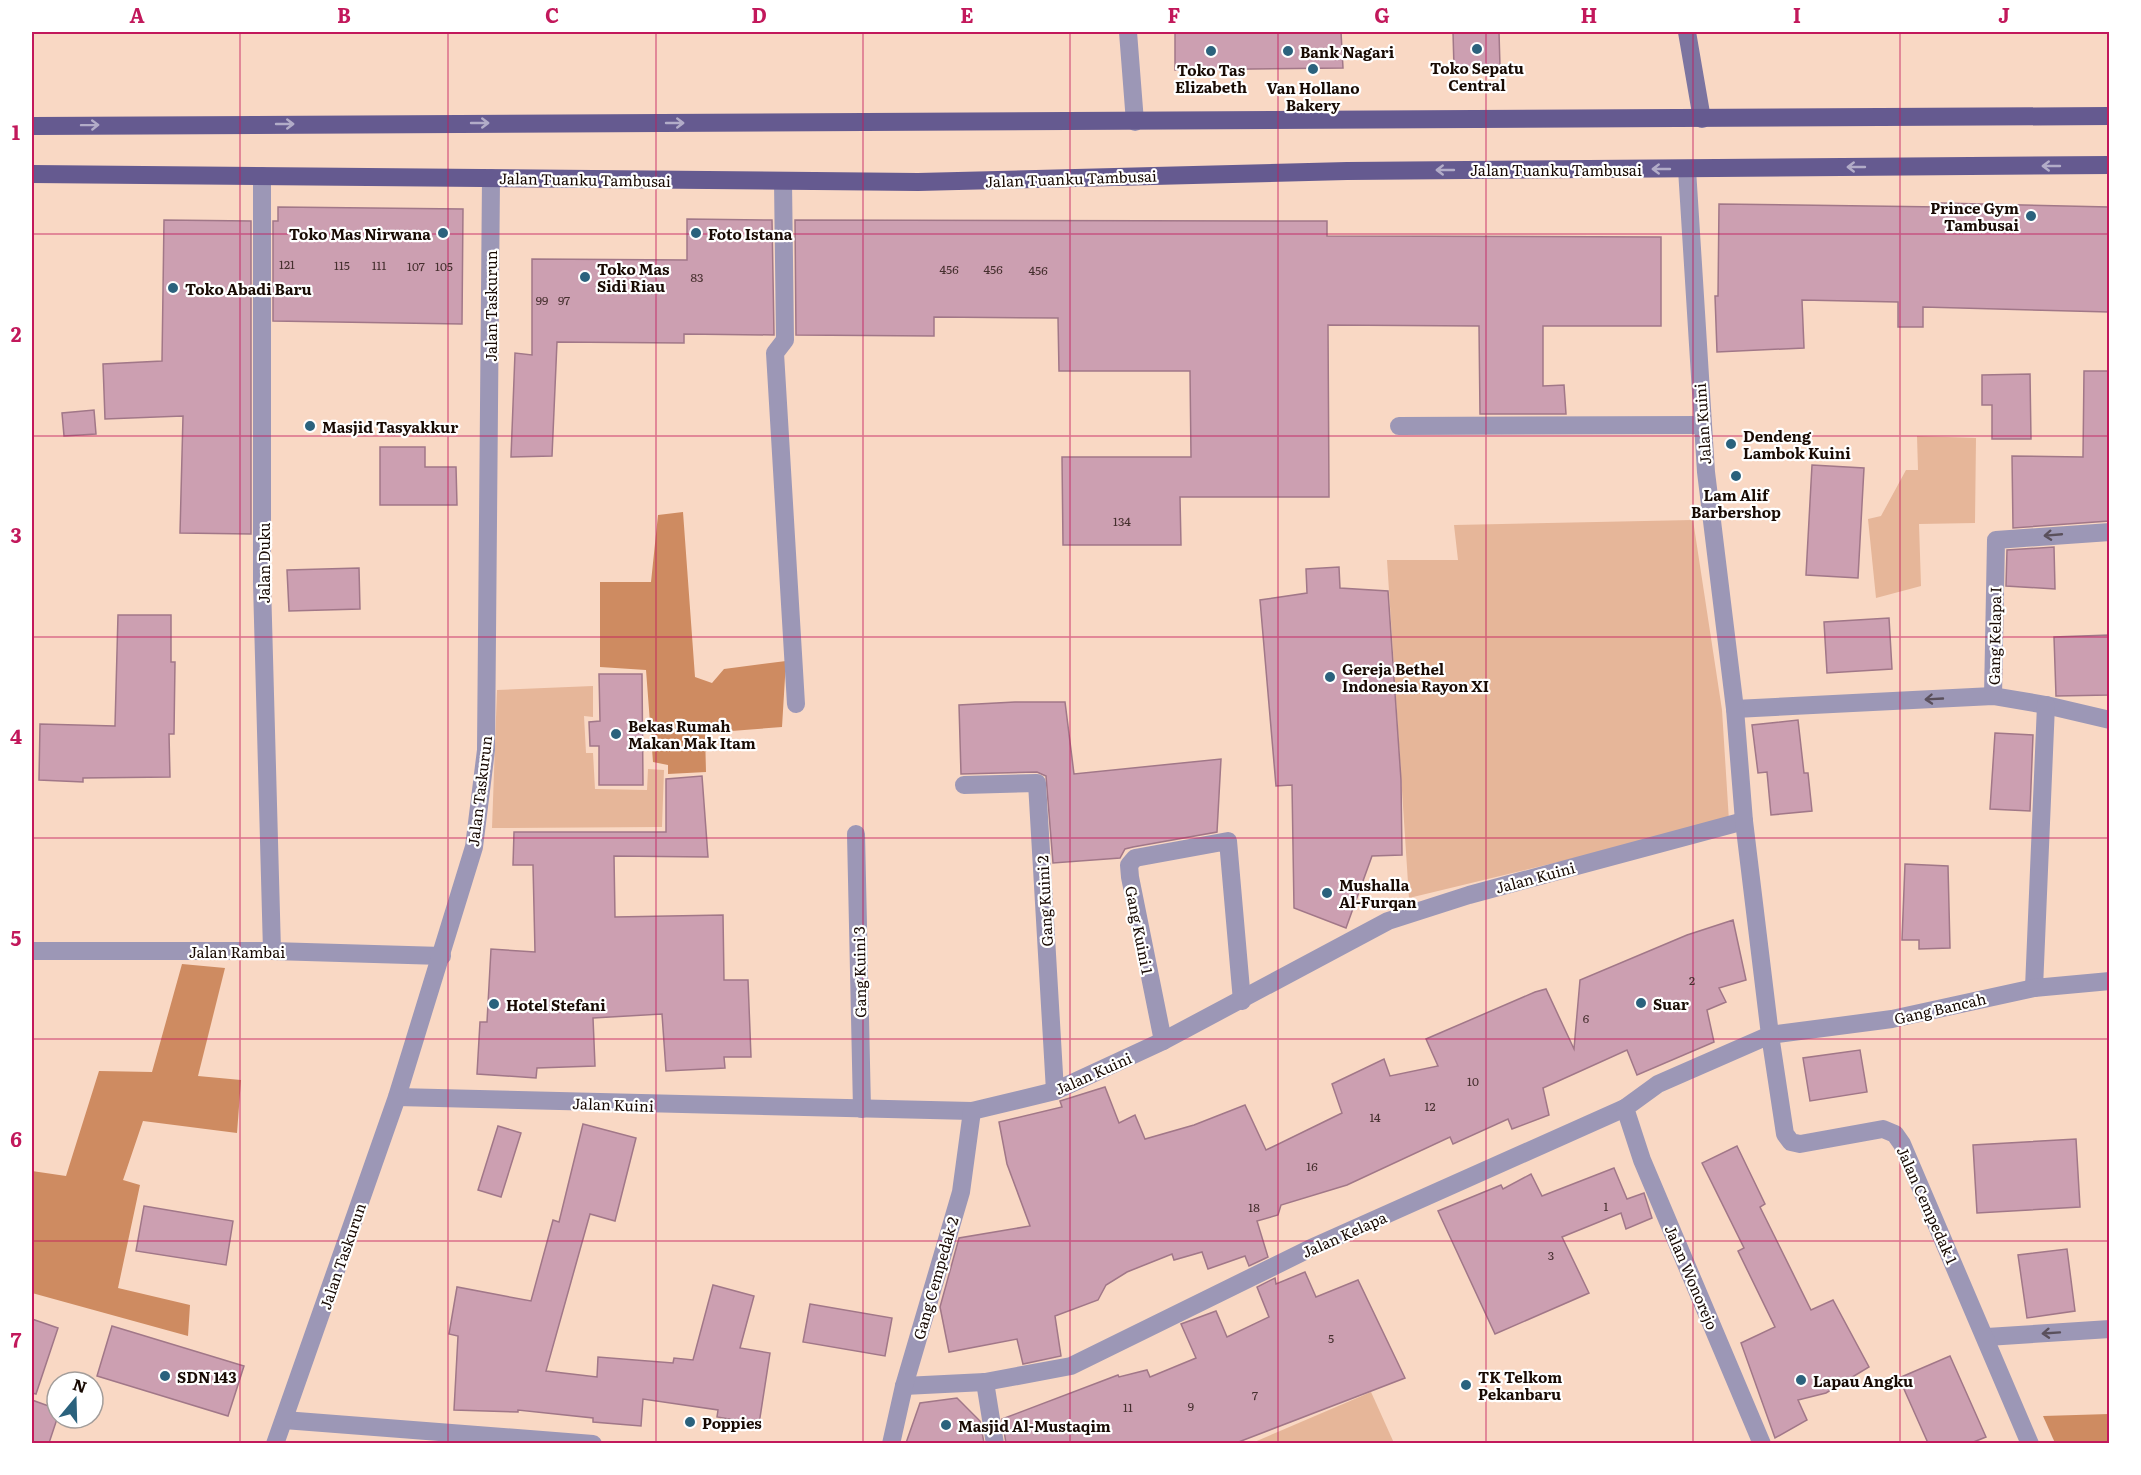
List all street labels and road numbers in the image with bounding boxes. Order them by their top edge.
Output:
street label: Jalan Tuanku Tambusai [1470,158,1642,181]
street label: Jalan Tuanku Tambusai [985,164,1157,192]
street label: Jalan Tuanku Tambusai [499,166,671,192]
street label: Jalan Taskurun [479,250,502,362]
street label: Jalan Kuini [1688,382,1716,466]
street label: Jalan Duku [252,522,275,604]
street label: Gang Kelapa I [1982,587,2006,685]
street label: Jalan Taskurun [461,734,497,848]
street label: Gang Kuini 2 [1030,854,1058,947]
street label: Jalan Kuini [1493,855,1577,899]
street label: Gang Kuini 1 [1120,884,1160,976]
street label: Gang Kuini 3 [847,926,871,1018]
street label: Jalan Rambai [189,940,285,963]
street label: Gang Bancah [1892,986,1988,1030]
street label: Jalan Kuini [1051,1046,1135,1100]
street label: Jalan Kuini [572,1091,654,1117]
street label: Jalan Cempedak 1 [1892,1142,1964,1268]
street label: Jalan Taskurun [313,1199,371,1312]
street label: Jalan Kelapa [1298,1205,1391,1263]
street label: Gang Cempedak 2 [906,1213,964,1342]
street label: Jalan Wonorejo [1660,1221,1725,1333]

